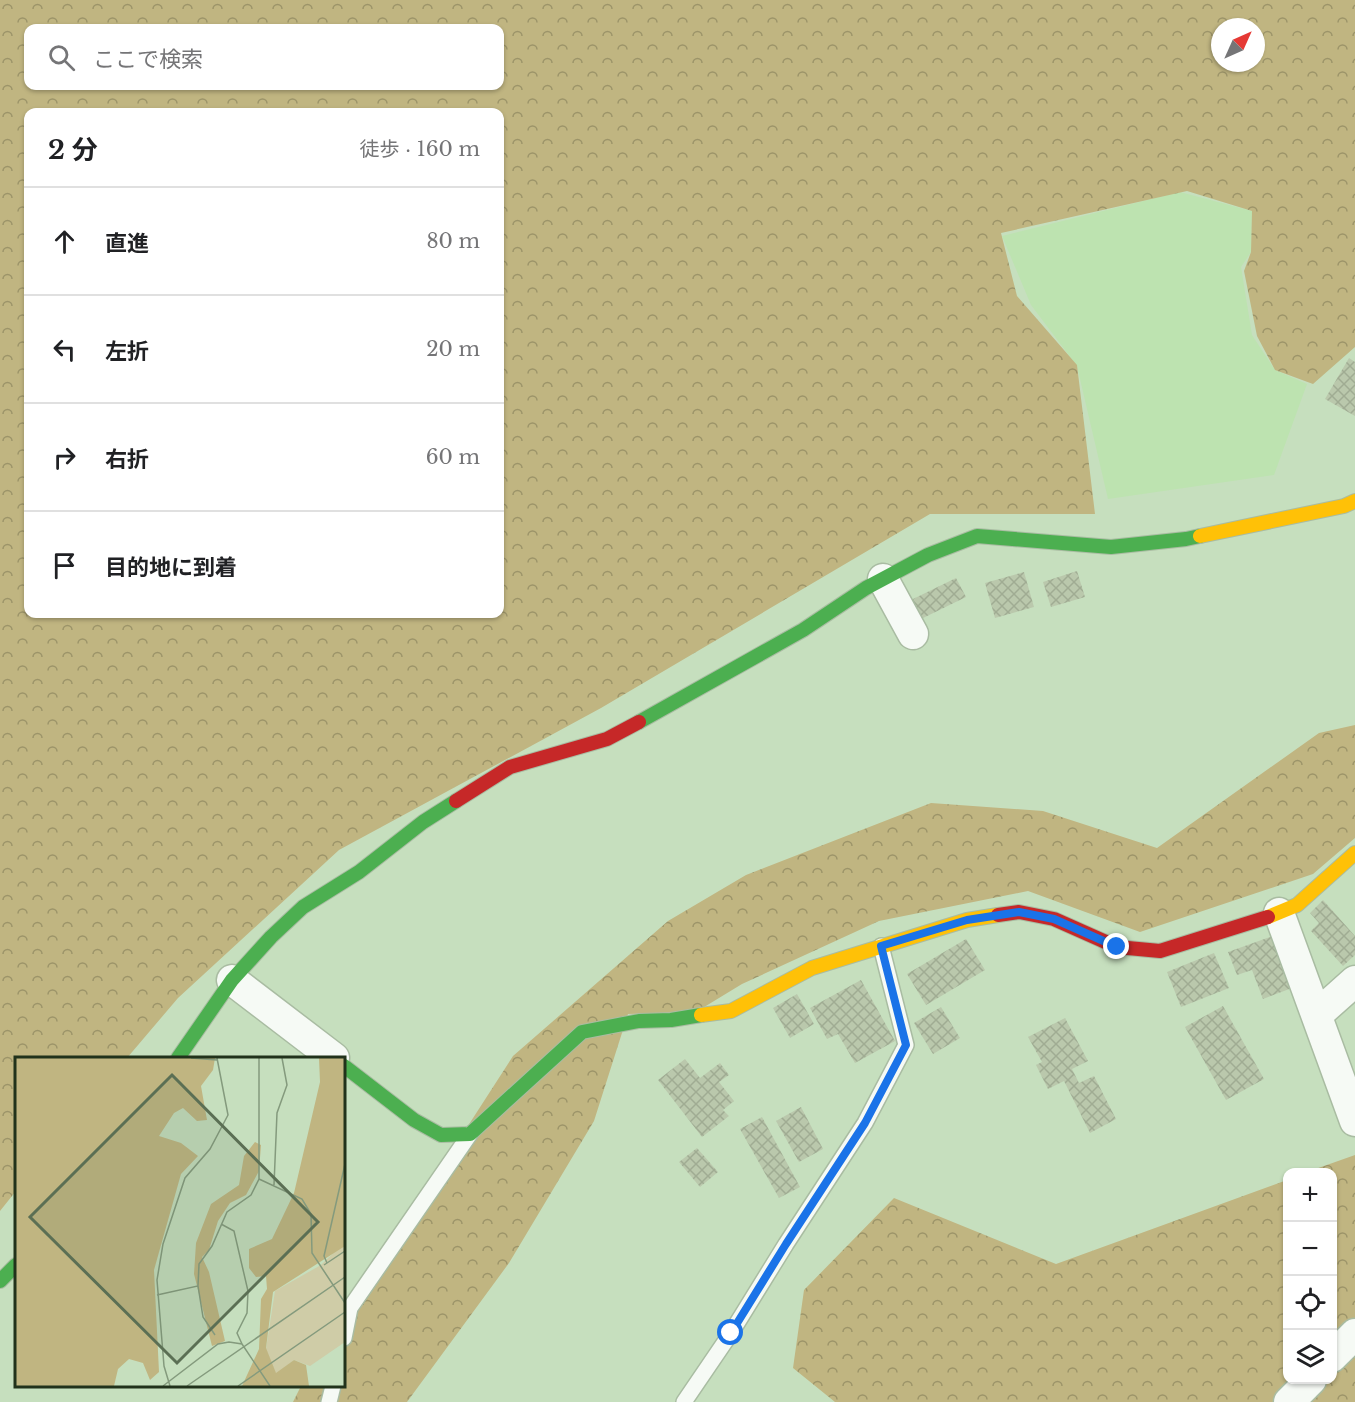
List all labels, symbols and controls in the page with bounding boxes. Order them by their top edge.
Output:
north arrow [1211,18,1265,72]
search box [24,24,504,90]
icon: search [45,41,78,74]
text: ここで検索 [93,46,203,73]
text: 2 分 [48,134,98,166]
text: 徒歩 · 160 m [360,137,480,161]
icon: ahead [48,225,81,258]
text: 80 m [426,229,480,253]
text: 直進 [105,230,149,257]
icon: left [48,333,81,366]
text: 20 m [426,337,480,361]
text: 左折 [105,338,149,365]
icon: right [48,441,81,474]
text: 60 m [426,445,480,469]
text: 右折 [105,446,149,473]
icon: arrive [48,549,81,582]
text: 目的地に到着 [105,554,237,581]
route end [1103,933,1129,959]
inset map [15,1057,345,1387]
map controls [1283,1168,1337,1384]
button: + [1283,1168,1337,1222]
button: − [1283,1222,1337,1276]
button: locate [1283,1276,1337,1330]
route start [717,1319,743,1345]
button: layers [1283,1330,1337,1384]

